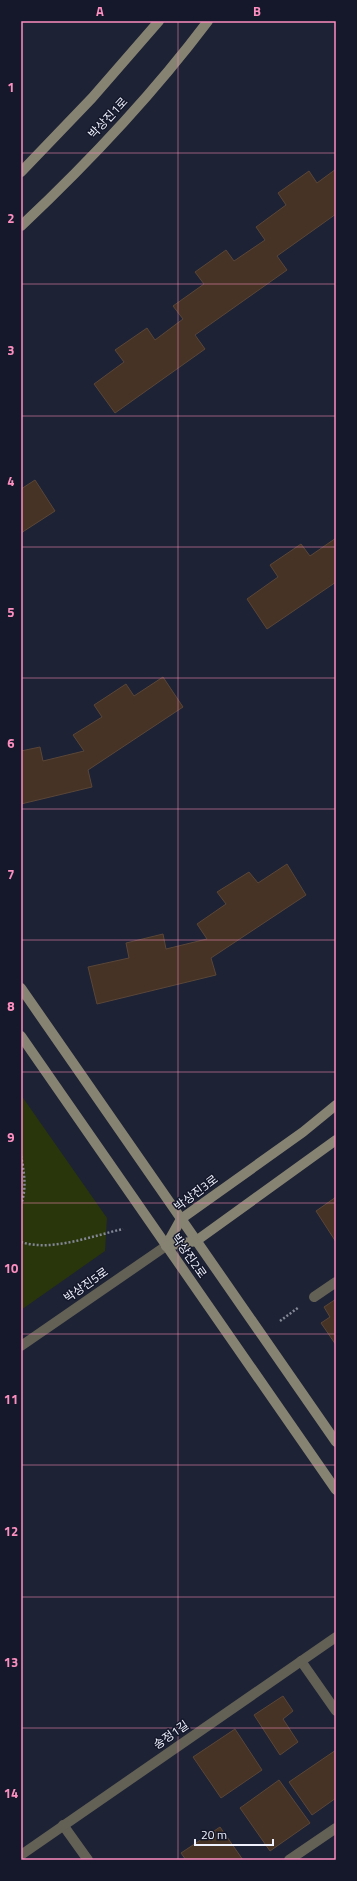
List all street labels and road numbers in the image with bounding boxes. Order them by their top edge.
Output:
street label: 박상진1로 [83,93,132,143]
street label: 박상진3로 [170,1170,222,1216]
street label: 박상진2로 [167,1229,212,1282]
street label: 박상진5로 [59,1262,112,1307]
street label: 송정1길 [149,1715,192,1754]

